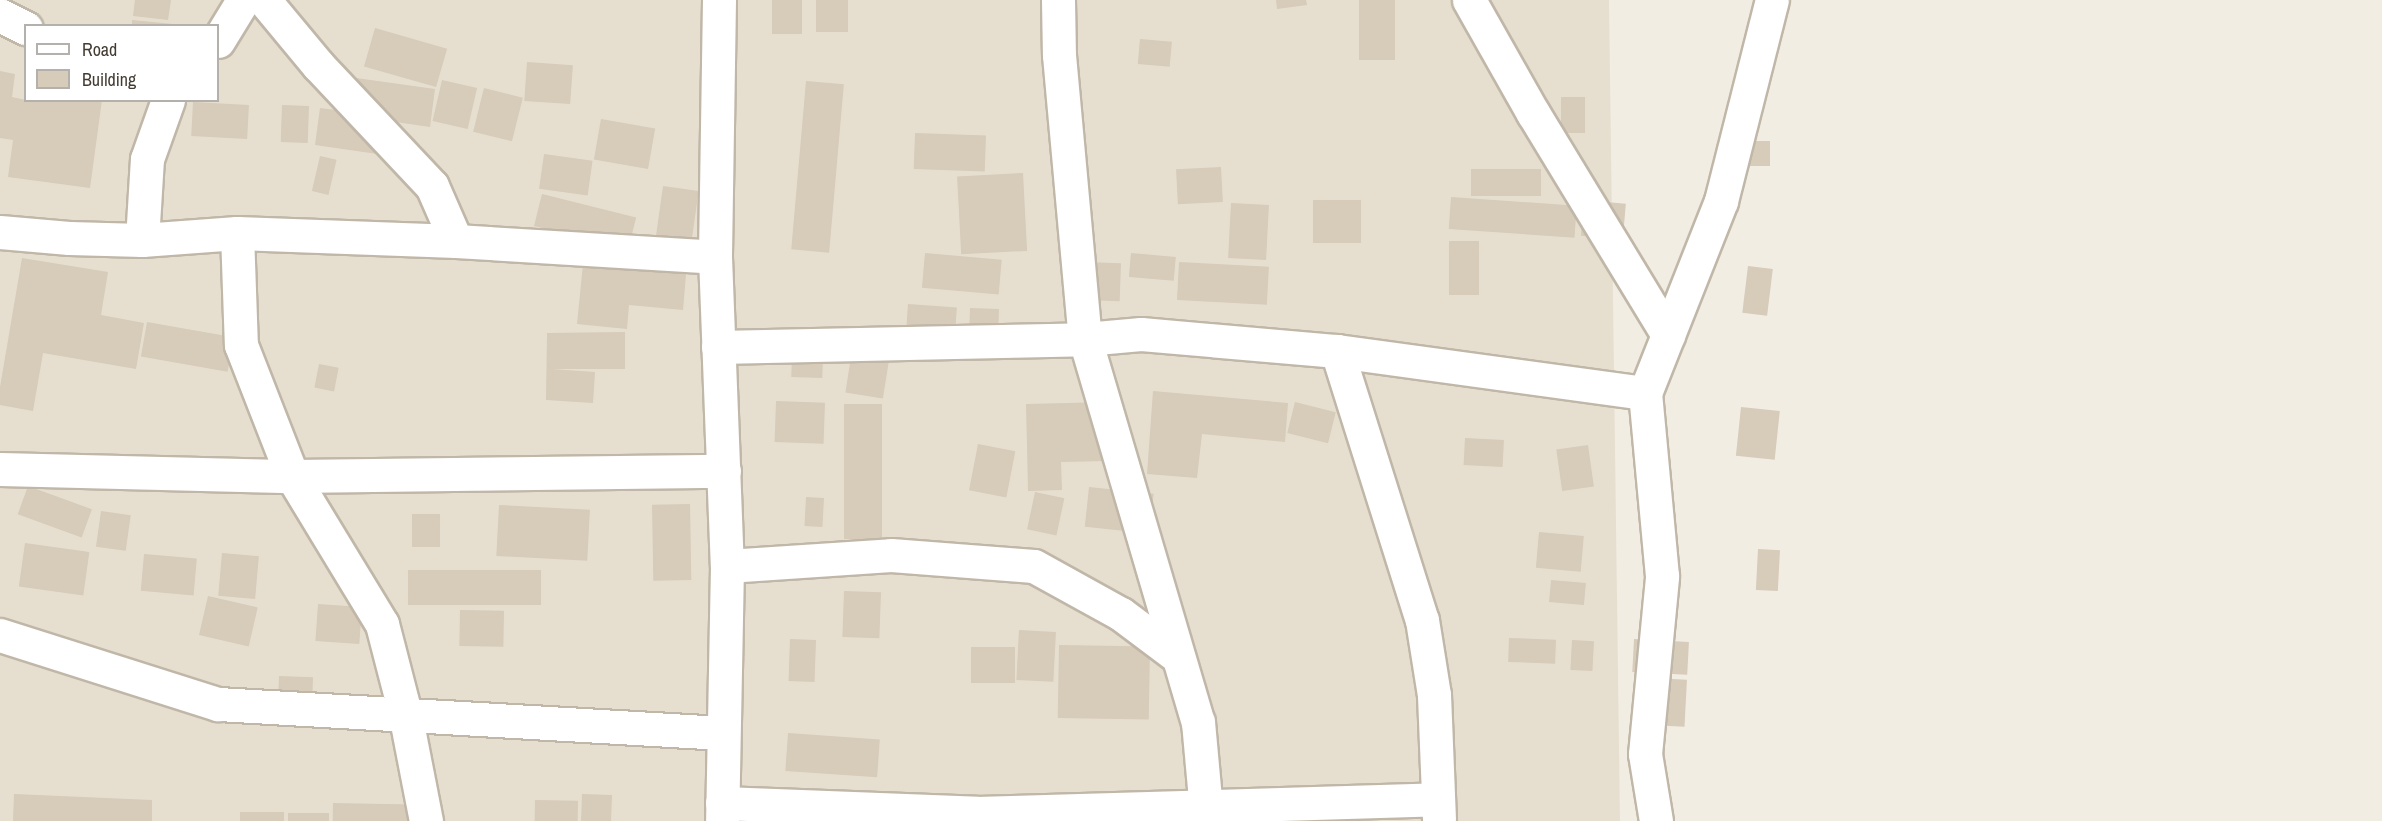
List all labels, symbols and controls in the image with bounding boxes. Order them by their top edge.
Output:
legend [24,24,219,102]
text: Road [82,37,117,62]
text: Building [82,67,136,92]

